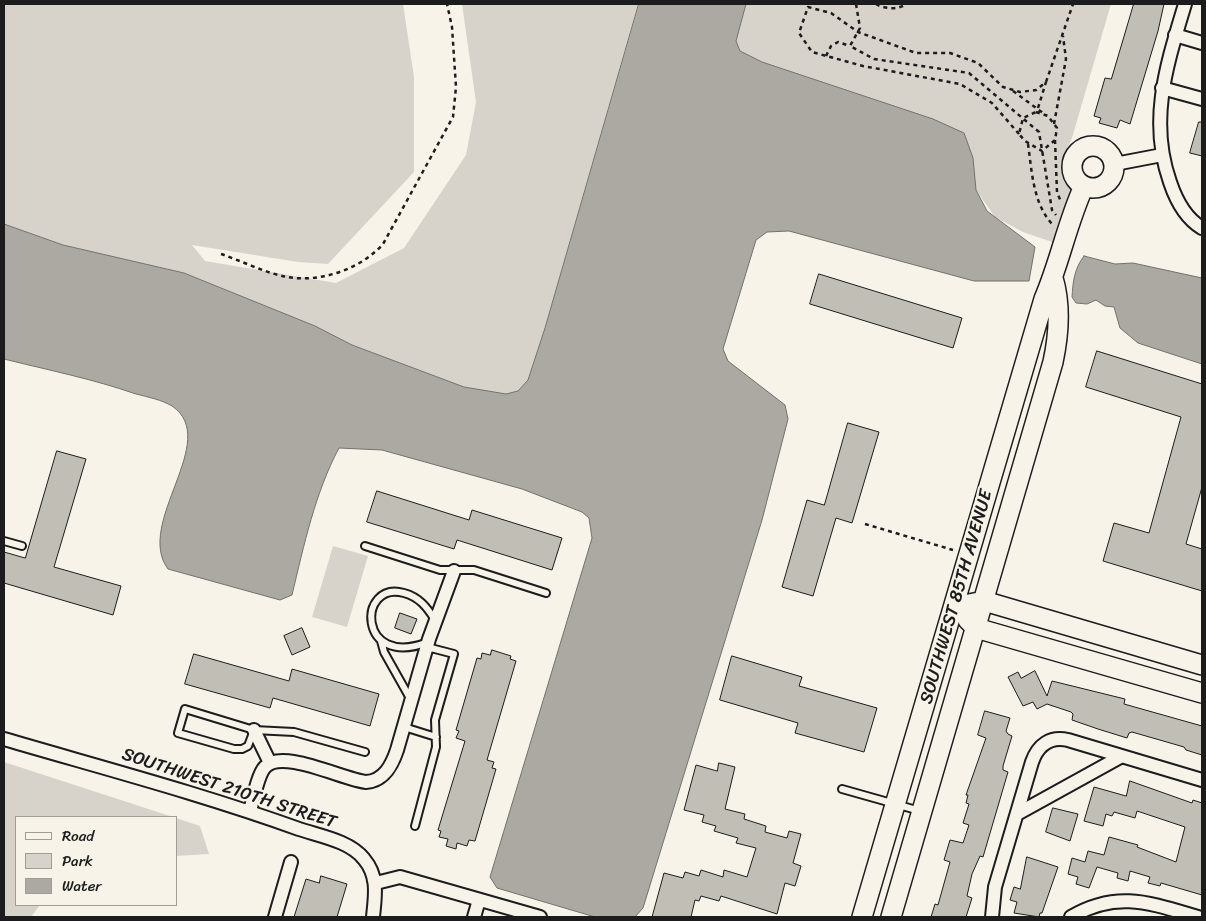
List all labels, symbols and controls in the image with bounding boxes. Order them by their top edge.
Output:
street label: SOUTHWEST 85TH AVENUE [916,487,998,707]
street label: SOUTHWEST 210TH STREET [119,744,339,834]
legend [15,816,178,906]
text: Road [62,823,94,849]
text: Park [62,848,93,874]
text: Water [62,873,102,899]

